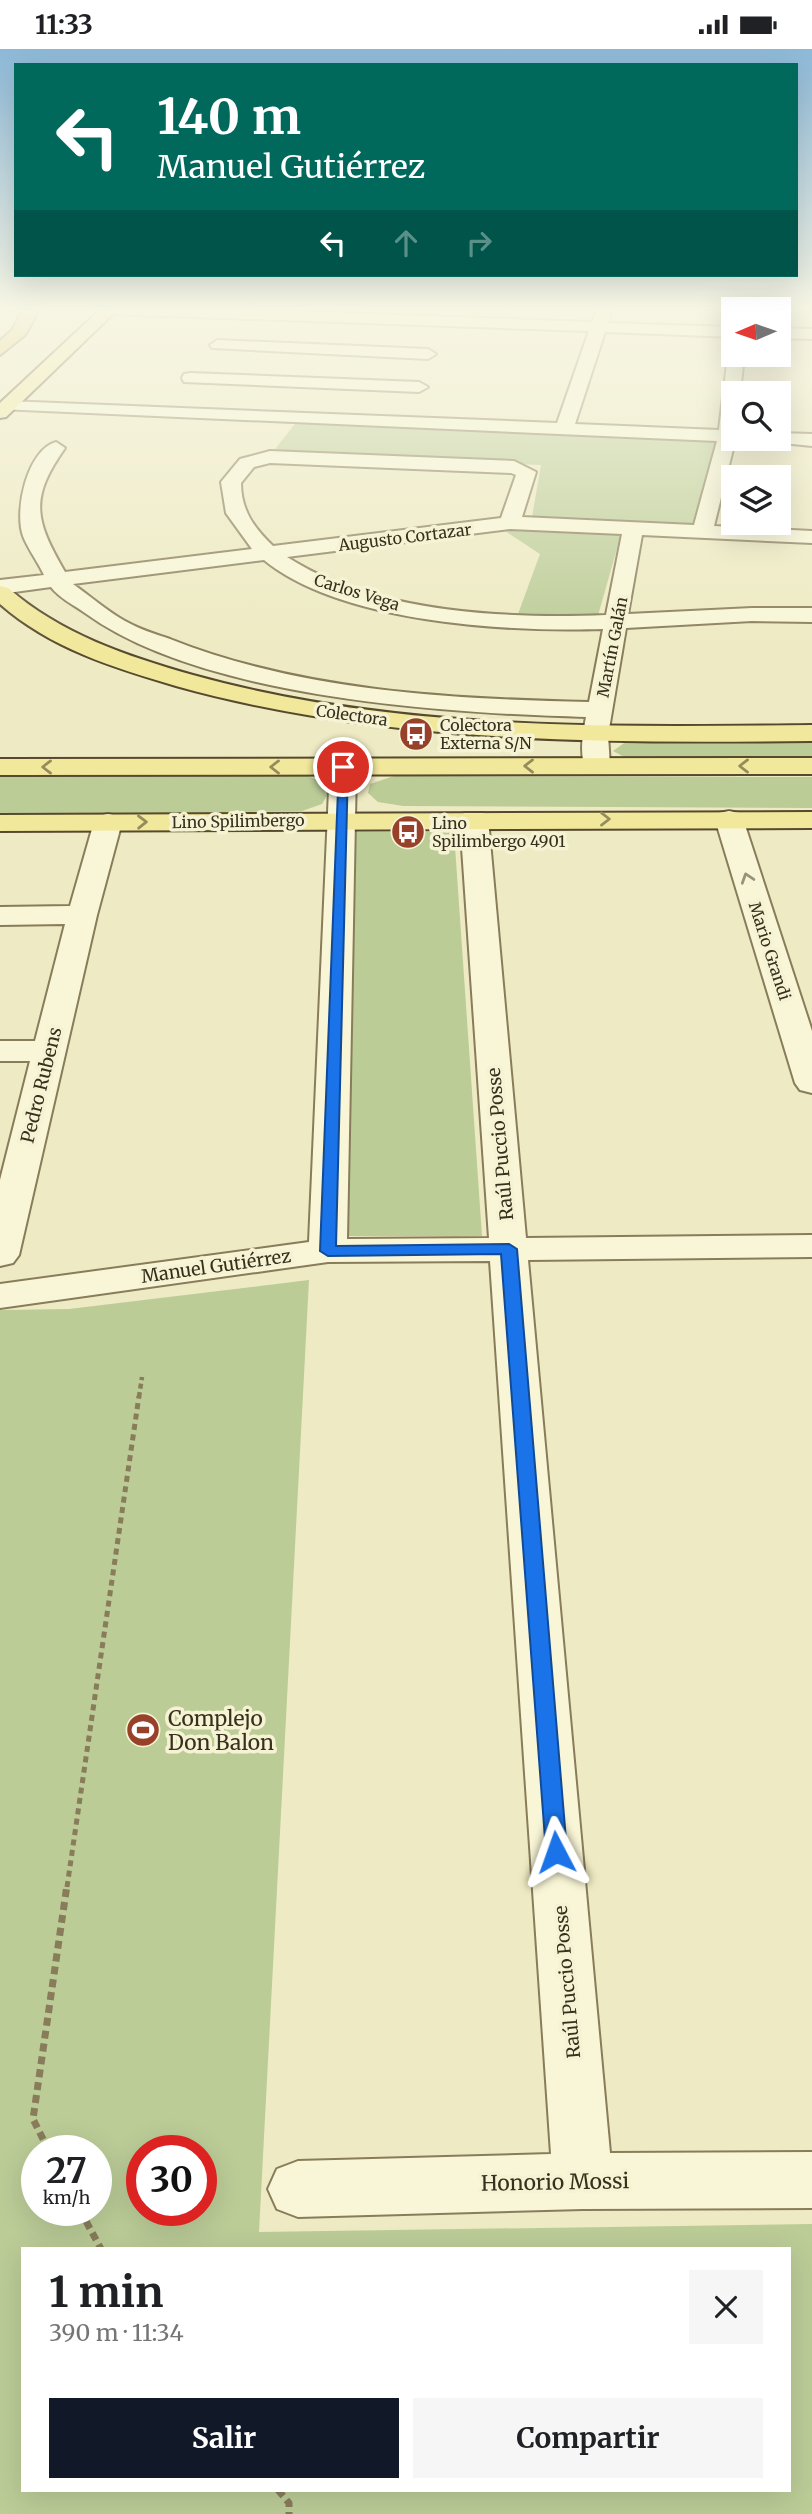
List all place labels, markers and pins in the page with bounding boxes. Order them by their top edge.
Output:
bus stop icon: Colectora Externa S/N [397,715,435,753]
place label: Colectora Externa S/N [440,715,532,753]
pin [313,737,373,797]
bus stop icon: Lino Spilimbergo 4901 [389,813,427,851]
place label: Lino Spilimbergo 4901 [432,813,565,851]
place label: Complejo Don Balon [168,1705,274,1756]
sports icon: Complejo Don Balon [124,1711,162,1749]

